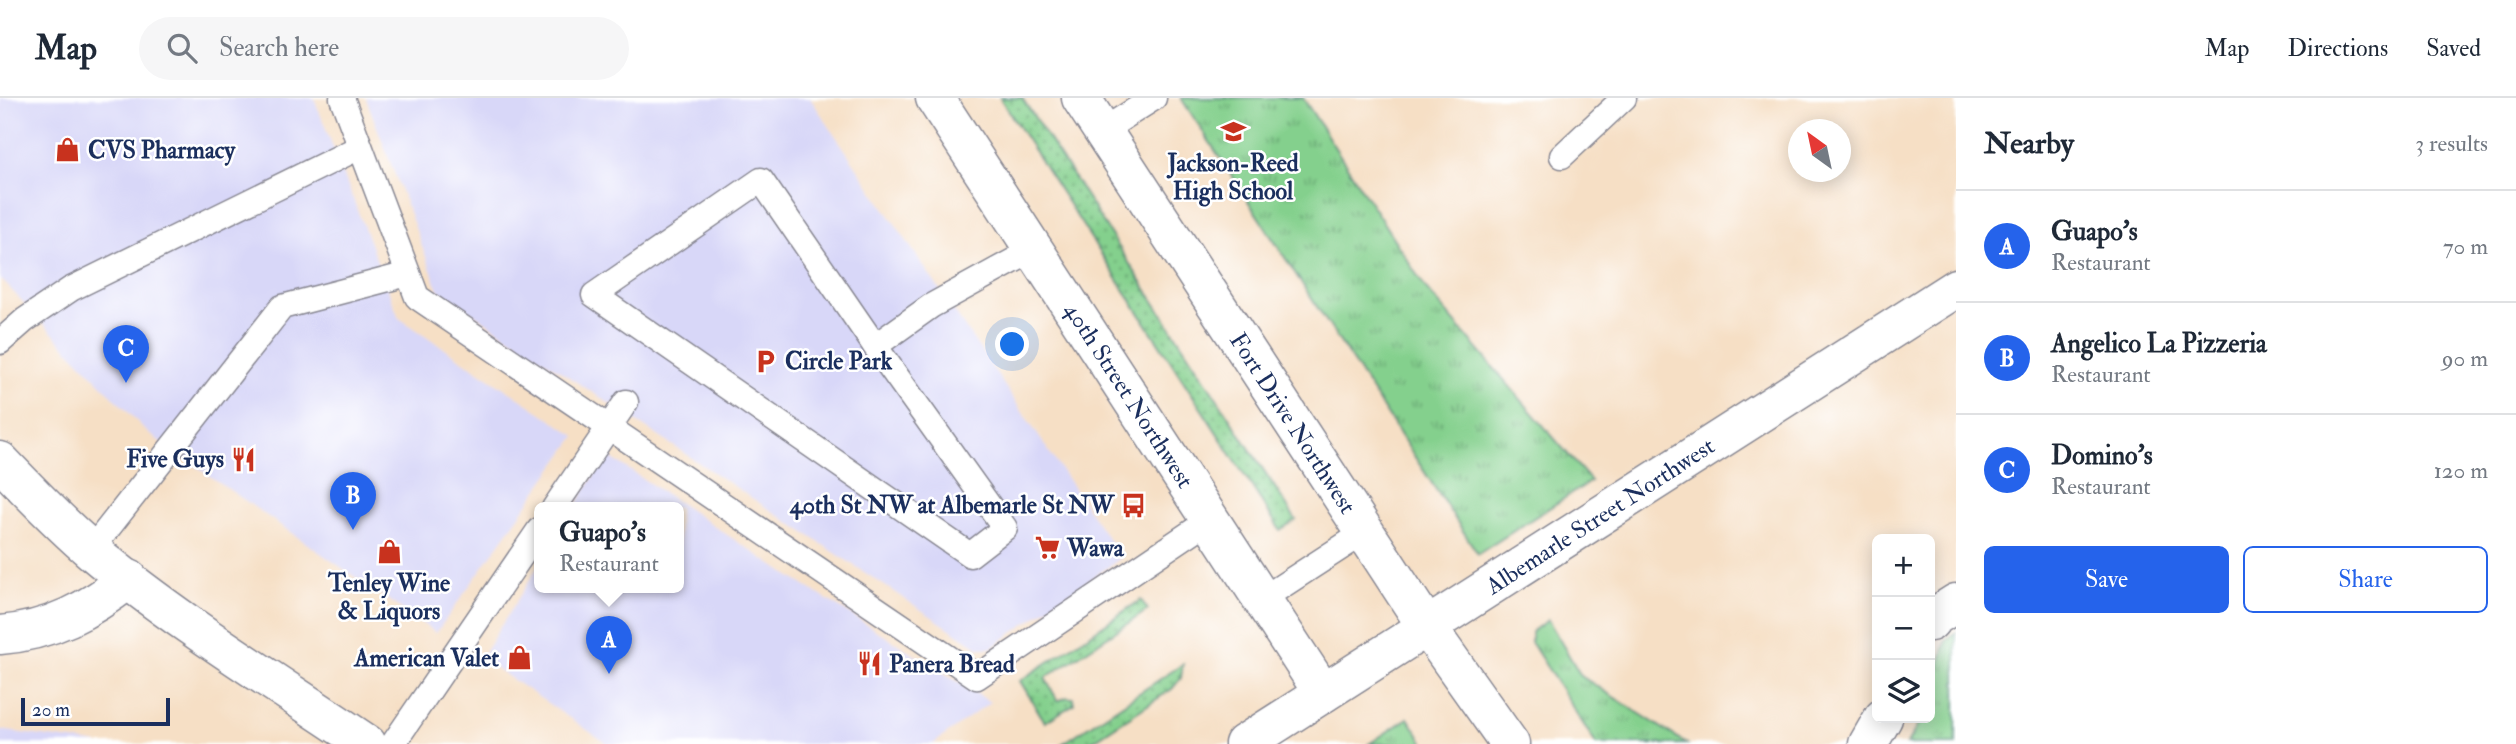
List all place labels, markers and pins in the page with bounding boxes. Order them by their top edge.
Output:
school or university icon: Jackson-Reed High School [1219,118,1247,146]
place label: CVS Pharmacy [88,135,236,166]
shop icon: CVS Pharmacy [54,136,82,164]
place label: Jackson-Reed High School [1166,148,1299,207]
pin: C [103,325,149,383]
place label: Circle Park [785,346,893,377]
parking icon: Circle Park [751,347,779,375]
place label: Five Guys [126,444,224,475]
restaurant icon: Five Guys [230,445,258,473]
pin: B [330,472,376,530]
place label: 40th St NW at Albemarle St NW [789,490,1116,521]
bus stop icon: 40th St NW at Albemarle St NW [1120,491,1148,519]
place label: Wawa [1066,533,1125,564]
supermarket icon: Wawa [1033,534,1061,562]
shop icon: Tenley Wine & Liquors [375,538,403,566]
place label: Tenley Wine & Liquors [327,568,450,627]
pin: A [586,616,632,674]
place label: American Valet [353,643,499,674]
shop icon: American Valet [505,644,533,672]
place label: Panera Bread [889,649,1015,680]
restaurant icon: Panera Bread [855,650,883,678]

